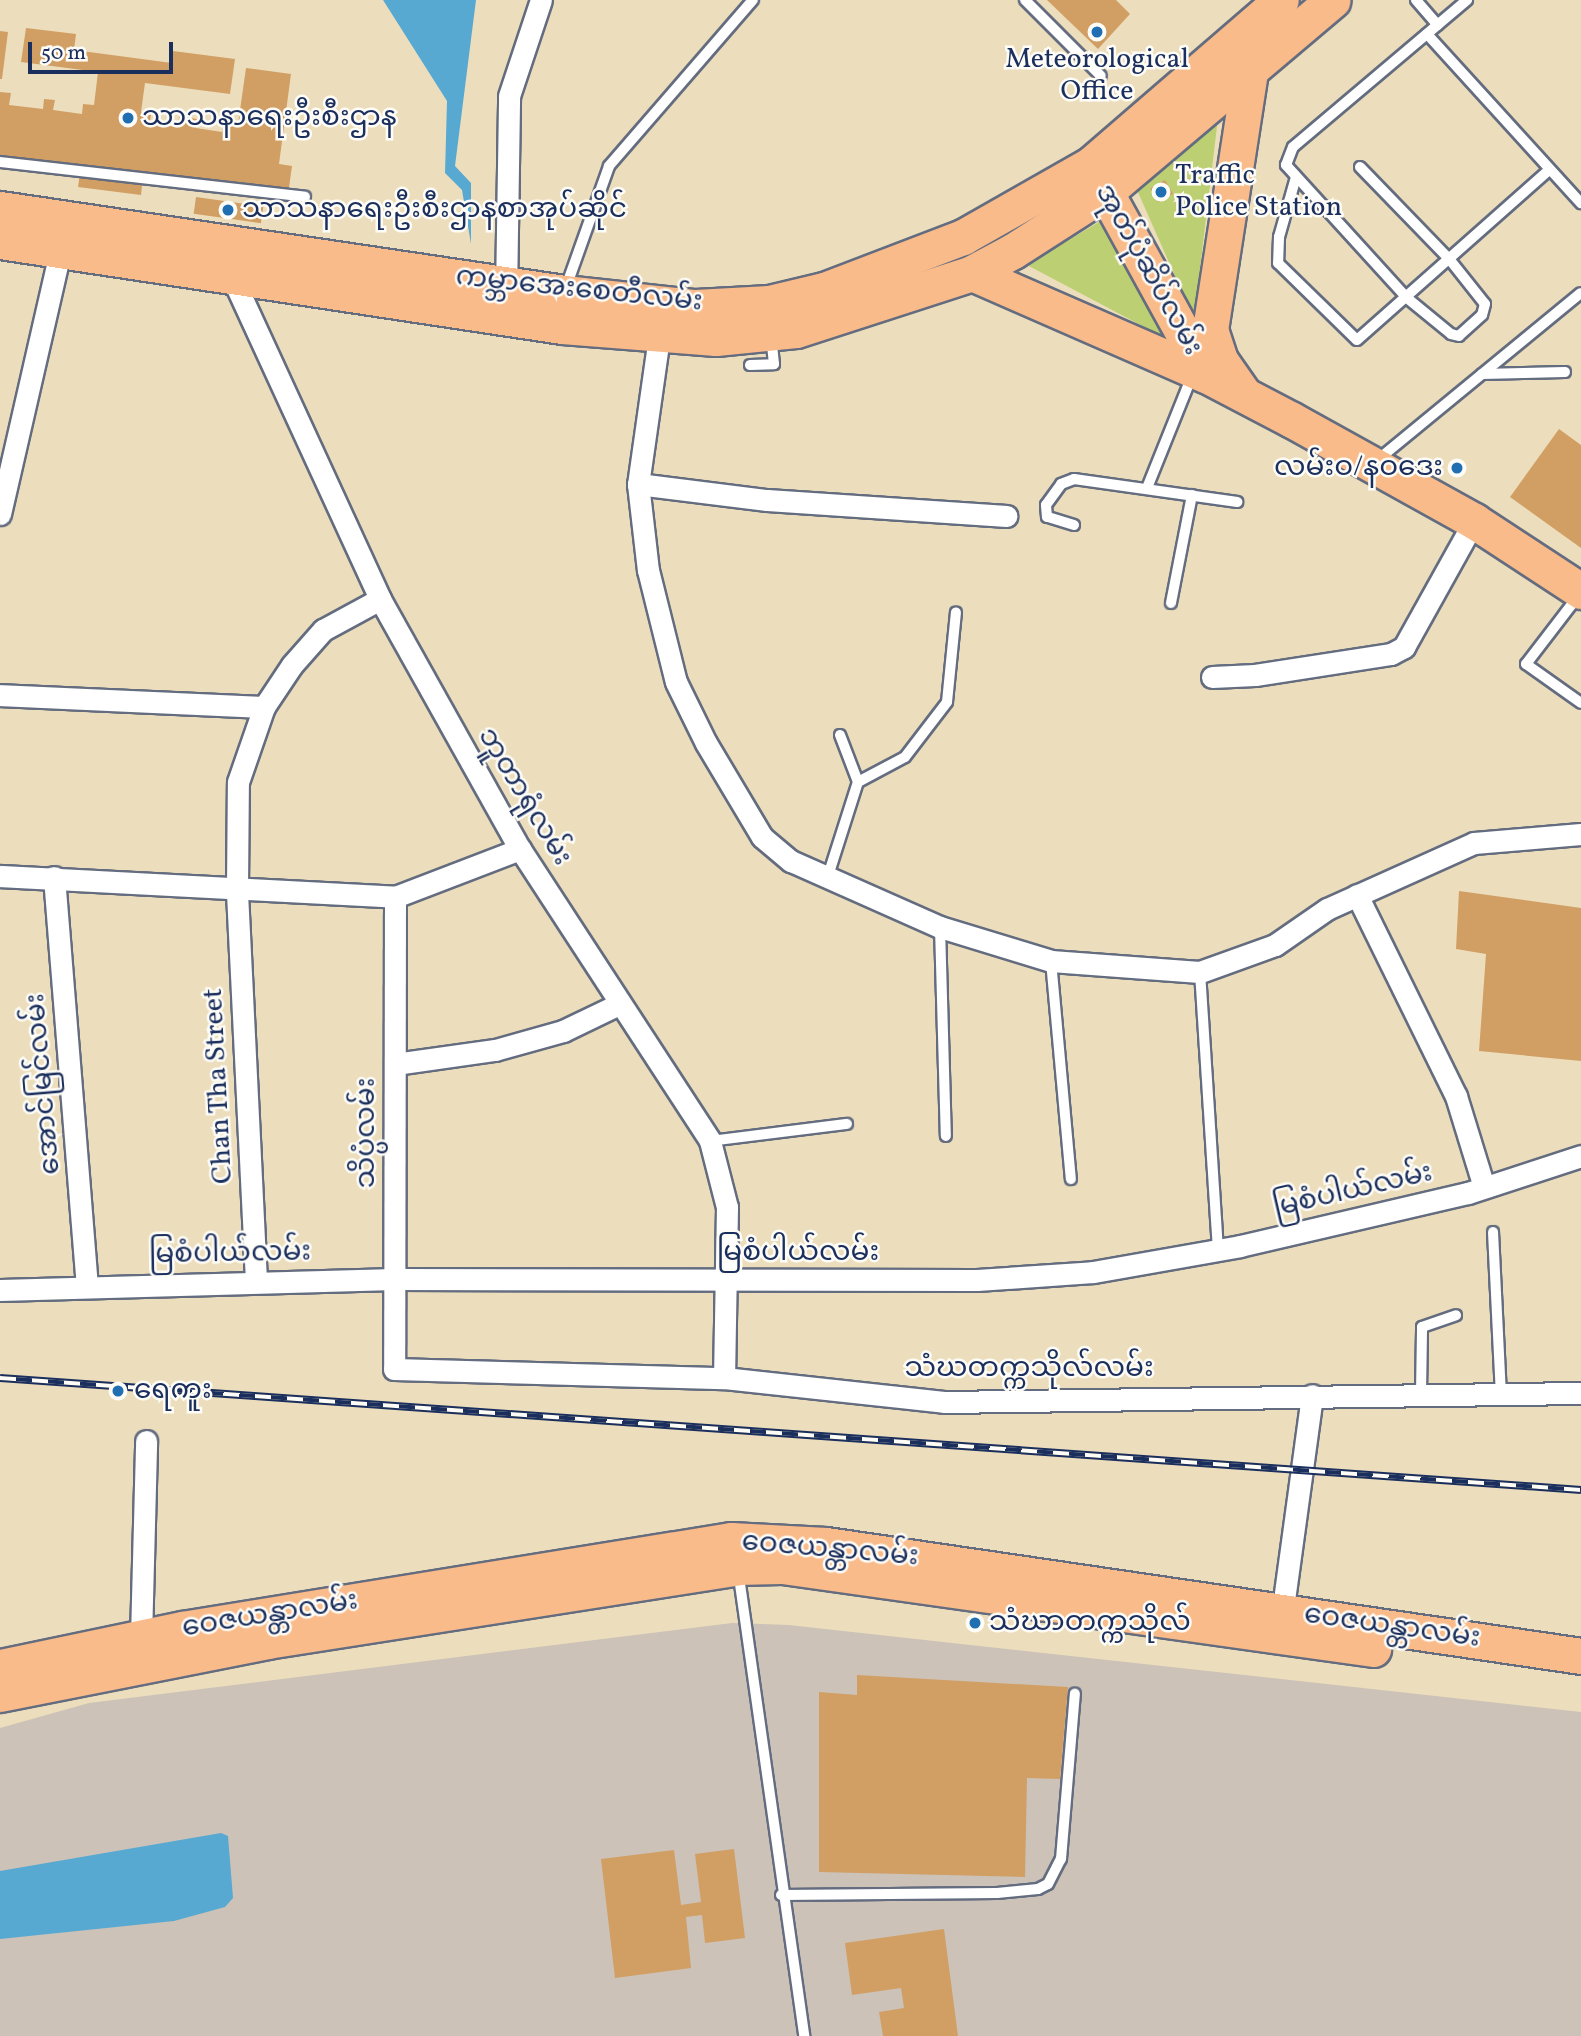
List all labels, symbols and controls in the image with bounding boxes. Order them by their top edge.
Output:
marker: Meteorological Office [1089,24,1105,40]
scale bar [32,28,177,72]
text: 50 m [41,39,86,68]
place label: Meteorological Office [1005,43,1189,109]
place label: သာသနာရေးဦးစီးဌာန [142,101,397,135]
marker: သာသနာရေးဦးစီးဌာန [120,110,136,126]
place label: Traffic Police Station [1175,159,1342,225]
street label: အုတ်ပုံဆိပ်လမ်း [1087,178,1209,362]
marker: Traffic Police Station [1153,184,1169,200]
place label: သာသနာရေးဦးစီးဌာနစာအုပ်ဆိုင် [242,193,627,227]
marker: သာသနာရေးဦးစီးဌာနစာအုပ်ဆိုင် [220,202,236,218]
street label: ကမ္ဘာအေးစေတီလမ်း [454,260,704,320]
place label: လမ်းဝ/နဝဒေး [1274,451,1443,485]
marker: လမ်းဝ/နဝဒေး [1449,460,1465,476]
street label: ဘူတာရုံလမ်း [470,722,578,872]
street label: Chan Tha Street [197,987,241,1185]
street label: အောင်မြင်လမ်း [19,992,69,1176]
street label: သိပ္ပံလမ်း [350,1078,384,1188]
street label: မြစံပါယ်လမ်း [1270,1156,1436,1226]
street label: မြစံပါယ်လမ်း [149,1236,311,1272]
street label: မြစံပါယ်လမ်း [717,1236,879,1270]
street label: သံဃတက္ကသိုလ်လမ်း [904,1352,1154,1386]
place label: ရေကူး [134,1374,212,1408]
marker: ရေကူး [108,1381,128,1401]
street label: ဝေဇယန္တာလမ်း [740,1526,920,1574]
street label: ဝေဇယန္တာလမ်း [180,1585,360,1645]
street label: ဝေဇယန္တာလမ်း [1302,1598,1482,1656]
place label: သံဃာတက္ကသိုလ် [989,1606,1191,1640]
marker: သံဃာတက္ကသိုလ် [967,1615,983,1631]

